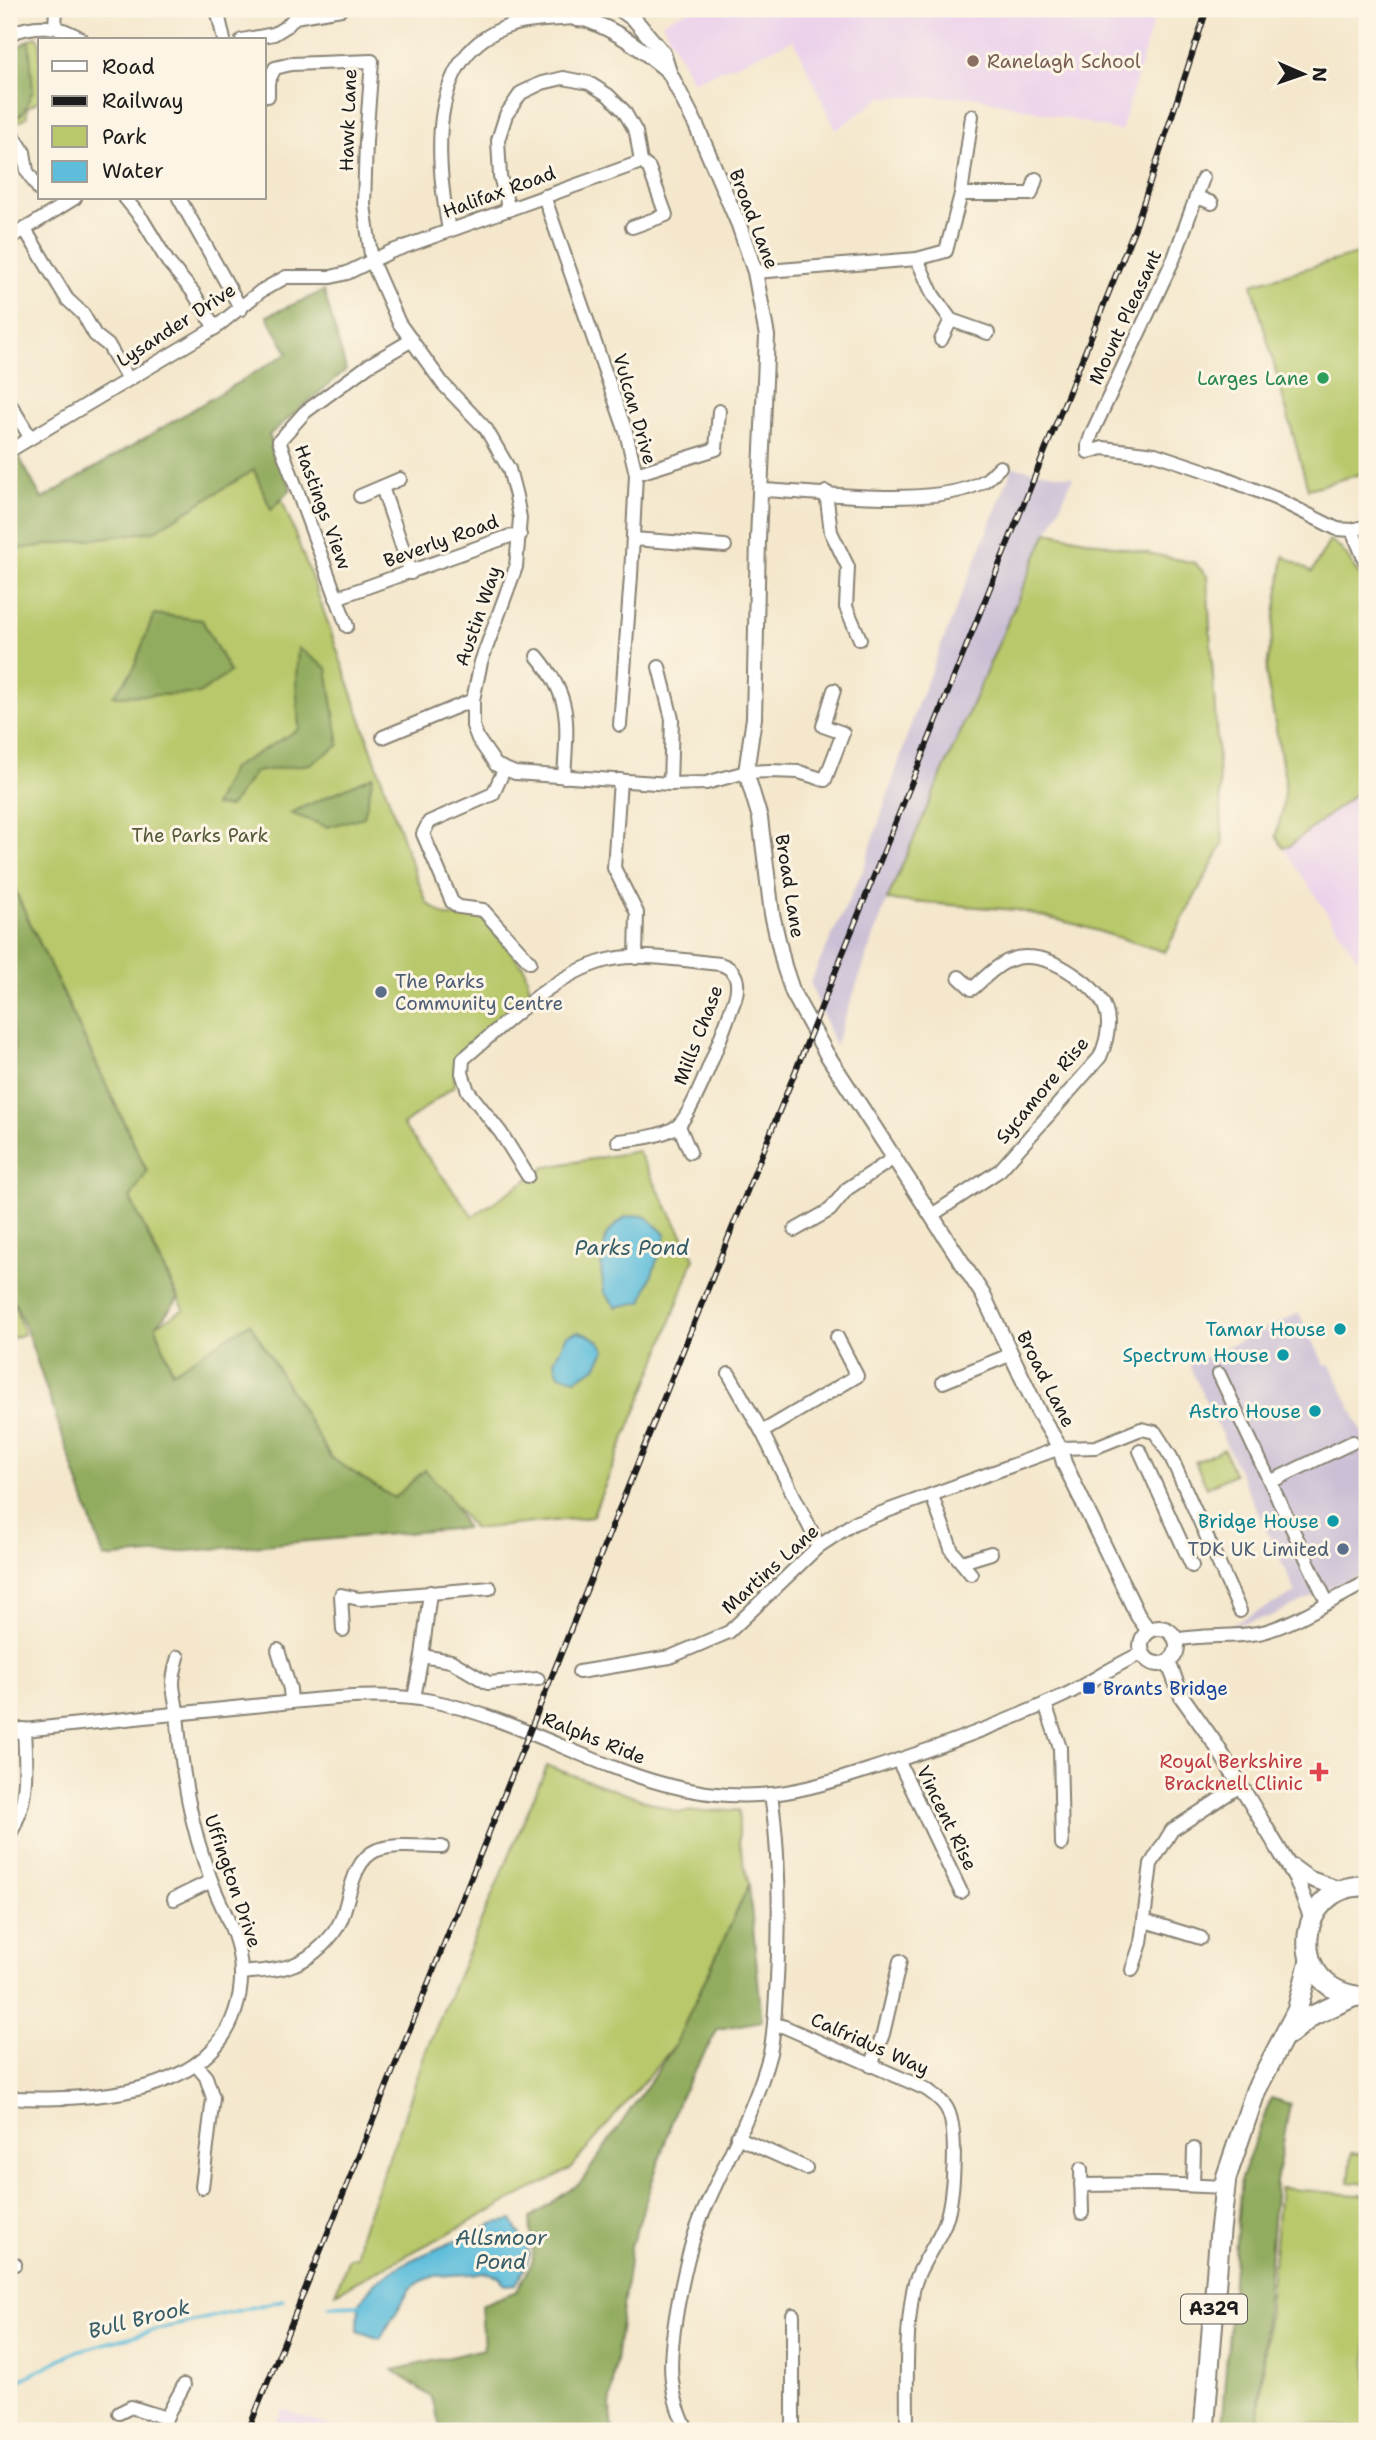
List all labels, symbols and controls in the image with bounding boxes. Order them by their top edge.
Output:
legend [38,38,266,200]
north arrow [1268,38,1338,108]
place label: Ranelagh School [987,49,1141,74]
text: Road [102,53,155,81]
marker: Ranelagh School [965,53,981,69]
text: N [1307,67,1332,83]
street label: Hawk Lane [334,68,362,172]
text: Railway [102,87,184,115]
text: Park [102,123,147,151]
text: Water [102,157,164,185]
street label: Halifax Road [439,160,559,224]
street label: Broad Lane [724,165,784,273]
street label: Mount Pleasant [1083,245,1167,389]
street label: Lysander Drive [112,277,240,373]
street label: Vulcan Drive [607,351,663,467]
place label: Larges Lane [1197,366,1309,391]
marker: Larges Lane [1315,370,1331,386]
street label: Hastings View [289,441,357,573]
street label: Beverly Road [380,509,502,573]
street label: Austin Way [449,562,507,670]
park label: The Parks Park [132,823,269,848]
street label: Broad Lane [769,832,811,940]
place label: The Parks Community Centre [395,969,563,1016]
street label: Mills Chase [667,981,729,1089]
marker: The Parks Community Centre [373,984,389,1000]
street label: Sycamore Rise [990,1031,1094,1149]
water label: Parks Pond [575,1234,690,1262]
place label: Tamar House [1206,1317,1326,1342]
marker: Tamar House [1332,1321,1348,1337]
street label: Broad Lane [1011,1327,1081,1431]
place label: Spectrum House [1122,1343,1269,1368]
marker: Spectrum House [1275,1347,1291,1363]
place label: Astro House [1188,1399,1301,1424]
marker: Astro House [1307,1403,1323,1419]
place label: Bridge House [1198,1509,1319,1534]
marker: Bridge House [1325,1513,1341,1529]
street label: Martins Lane [716,1519,824,1619]
place label: TDK UK Limited [1188,1537,1329,1562]
marker: TDK UK Limited [1335,1541,1351,1557]
place label: Brants Bridge [1103,1676,1228,1701]
marker: Brants Bridge [1081,1680,1097,1696]
street label: Ralphs Ride [539,1706,649,1770]
place label: Royal Berkshire Bracknell Clinic [1160,1749,1303,1796]
street label: Vincent Rise [911,1761,983,1875]
marker: Royal Berkshire Bracknell Clinic [1309,1762,1329,1782]
street label: Uffington Drive [199,1811,267,1951]
street label: Calfridus Way [807,2007,933,2081]
water label: Allsmoor Pond [455,2224,548,2276]
water label: Bull Brook [85,2293,193,2345]
road number: A329 [1181,2294,1247,2323]

